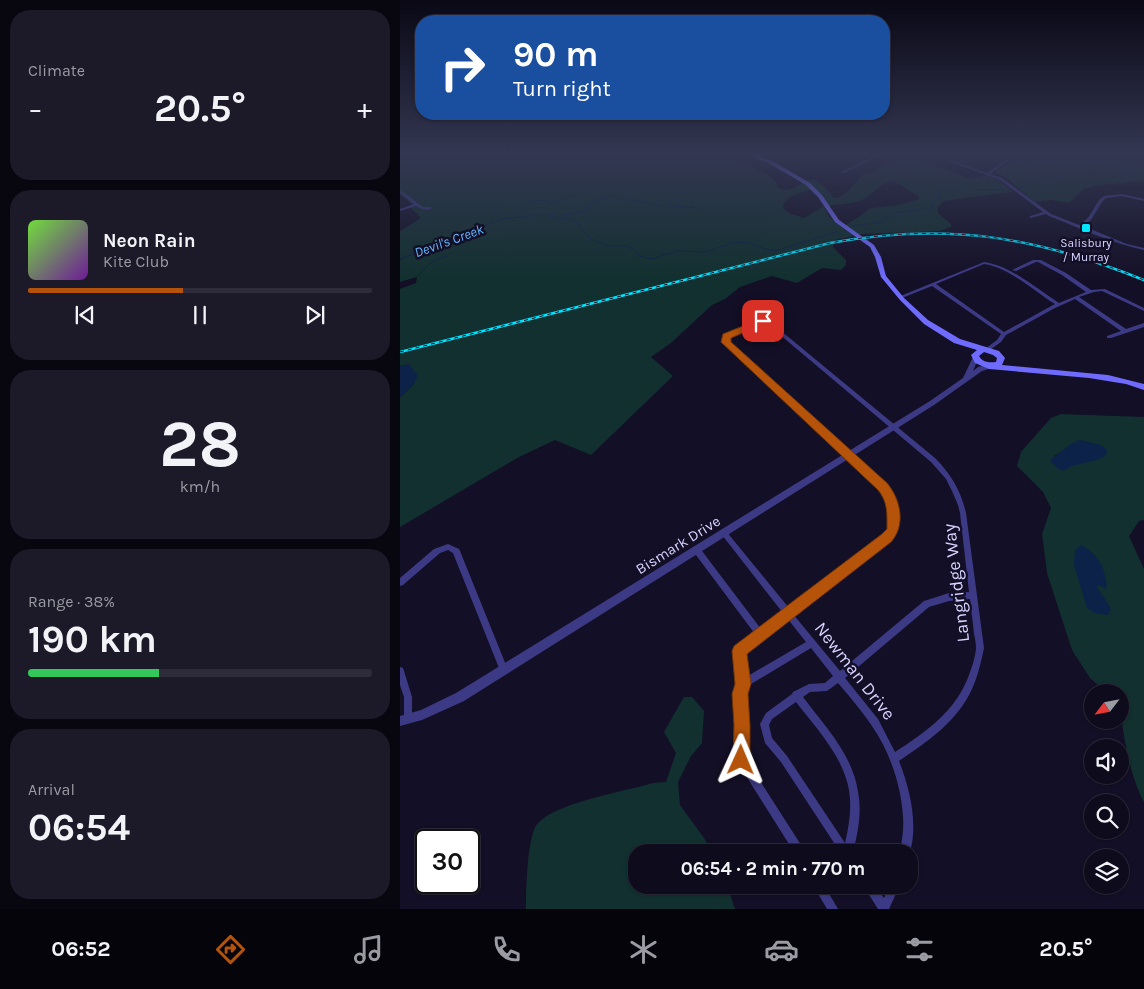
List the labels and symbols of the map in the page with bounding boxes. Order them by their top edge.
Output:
water label: Devil's Creek [412,220,487,261]
marker: Salisbury / Murray [1080,222,1092,234]
place label: Salisbury / Murray [1060,236,1112,264]
pin [742,300,784,342]
street label: Bismark Drive [632,512,724,578]
street label: Langridge Way [938,522,974,644]
street label: Newman Drive [810,618,900,724]
north arrow [1084,684,1129,729]
position arrow [714,733,766,785]
speed limit sign: 30 [415,829,480,894]

